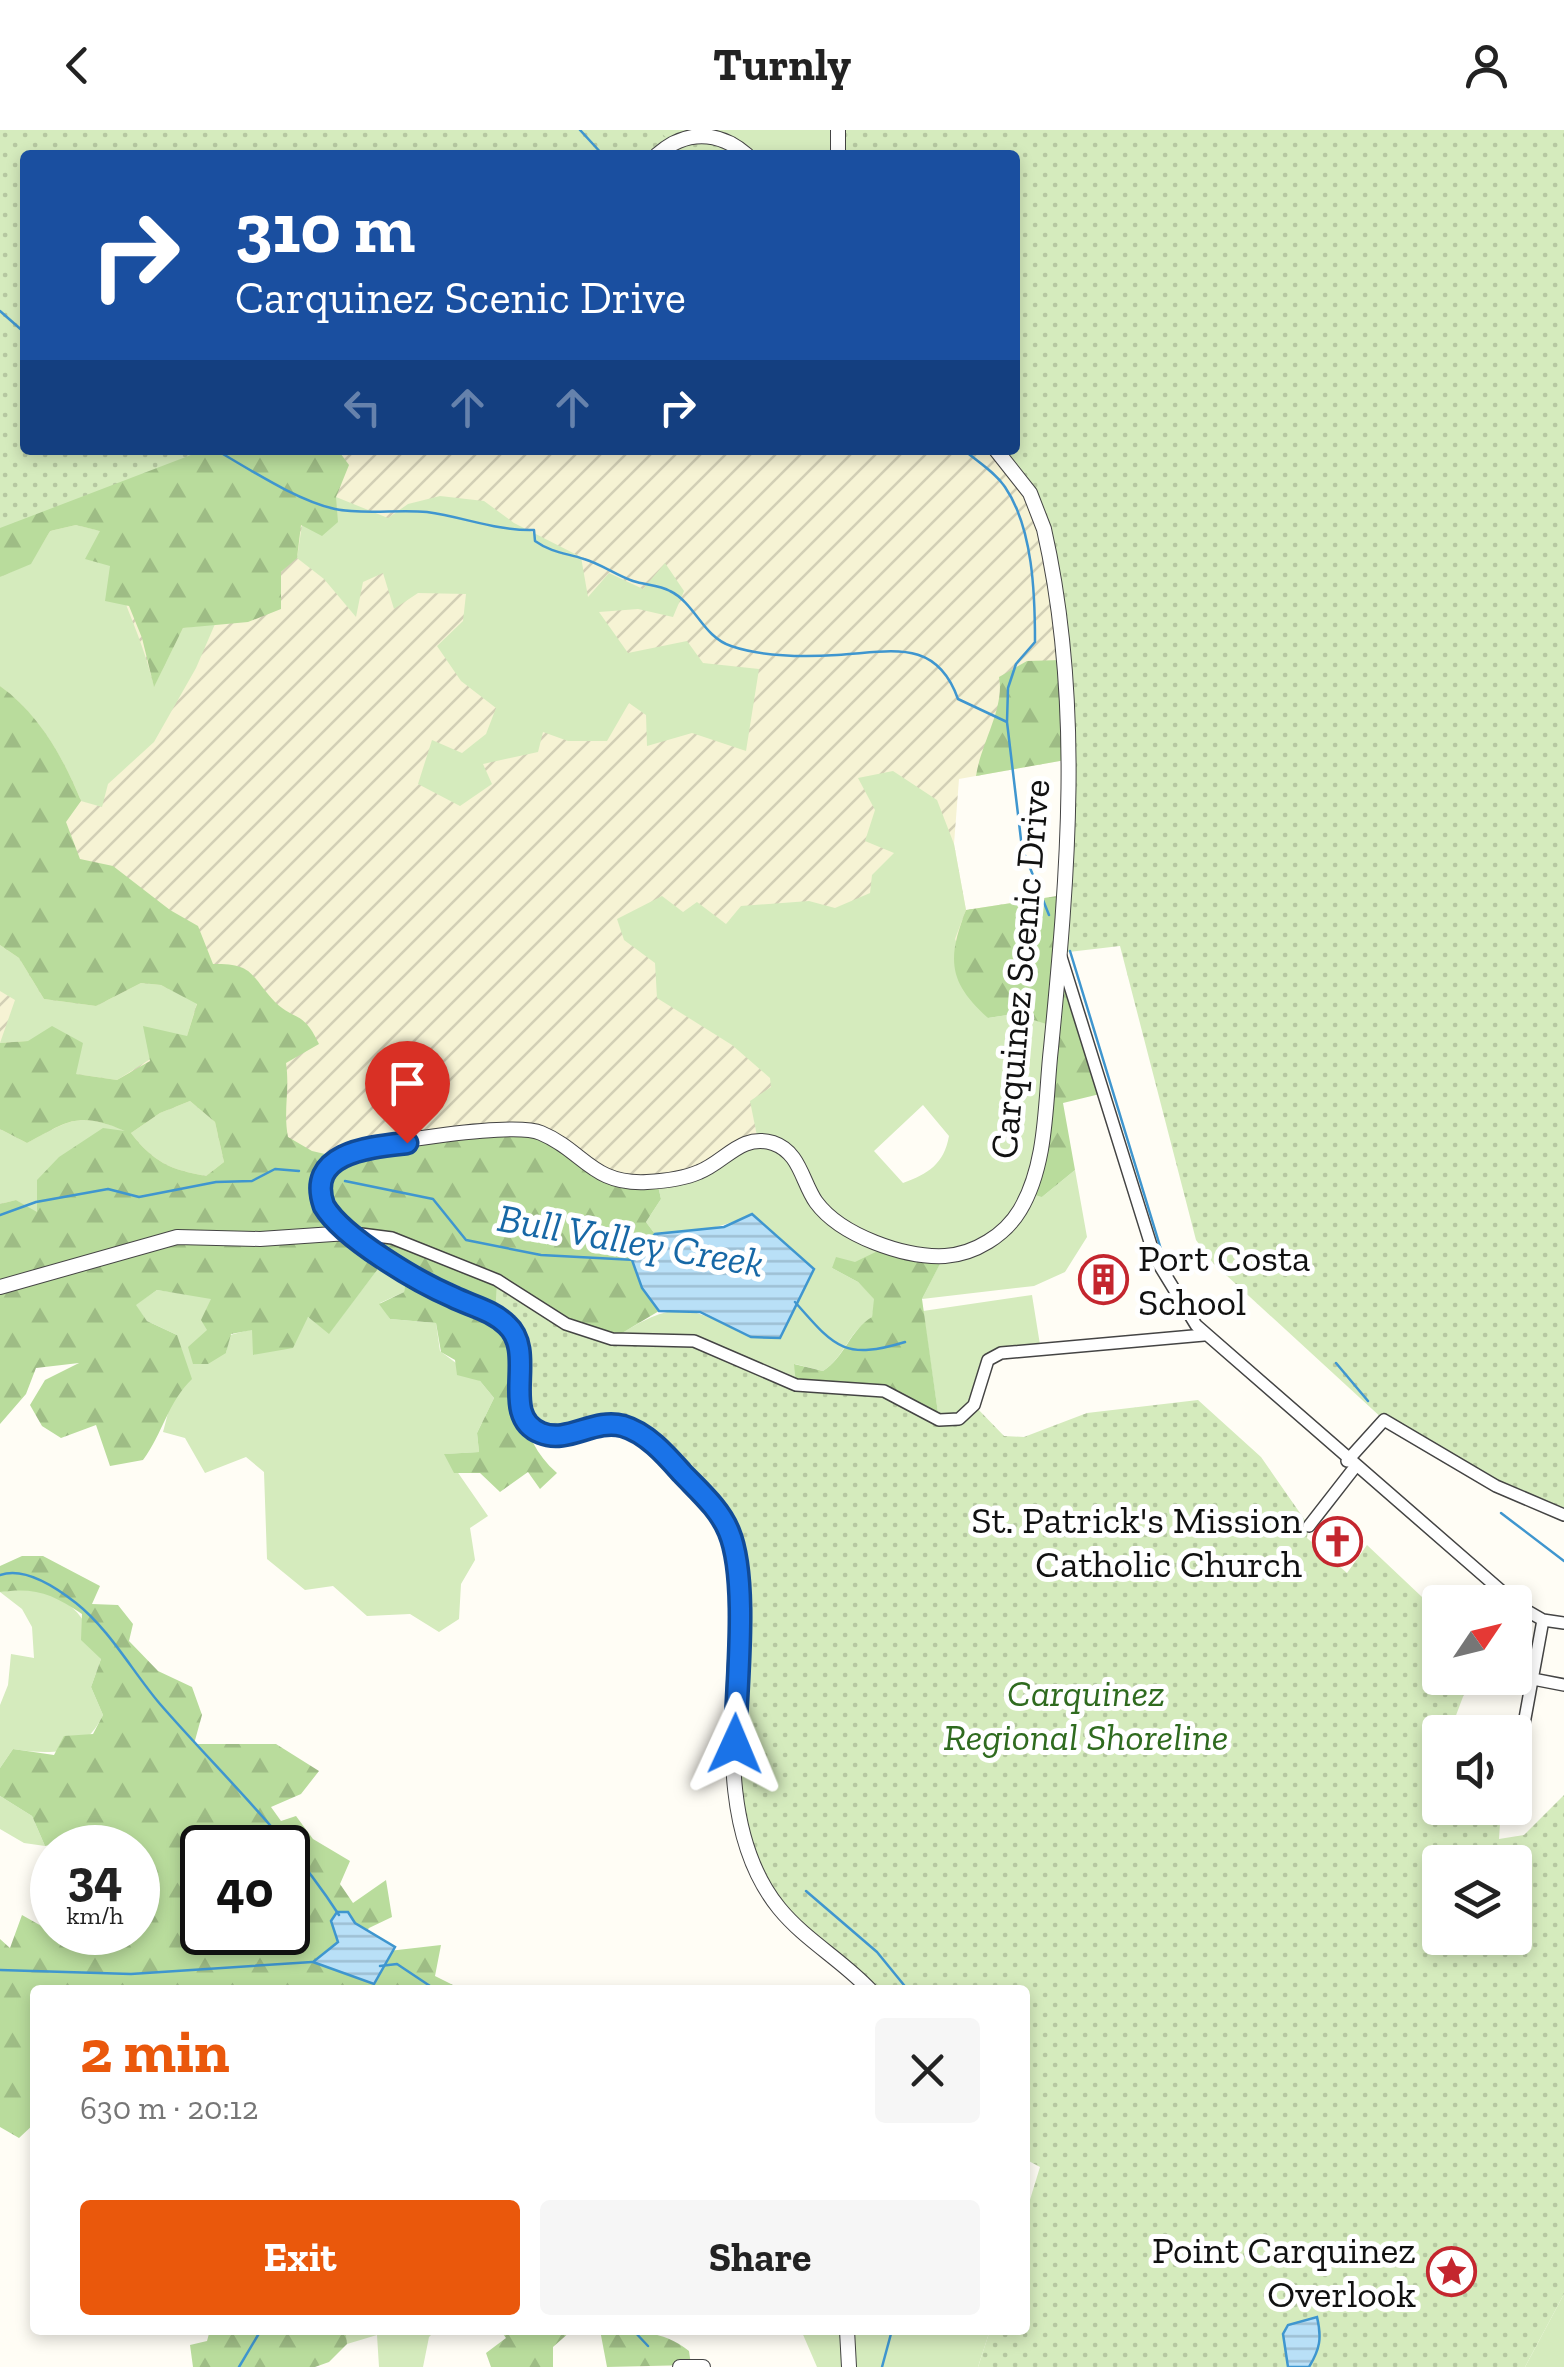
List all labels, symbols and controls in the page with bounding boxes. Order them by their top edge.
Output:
icon: back [50,38,105,93]
text: Turnly [713,38,851,92]
icon: person [1459,38,1514,93]
text: 310 m [235,186,415,270]
icon: right [70,190,200,320]
text: Carquinez Scenic Drive [235,271,686,325]
icon: left [335,380,390,435]
icon: ahead [440,380,495,435]
icon: ahead [545,380,600,435]
icon: right [650,380,705,435]
street label: Carquinez Scenic Drive [980,777,1060,1161]
pin [365,1041,450,1144]
icon: arrive [380,1056,435,1111]
water label: Bull Valley Creek [494,1193,768,1287]
place label: Port Costa School [1138,1235,1310,1325]
building icon: Port Costa School [1077,1254,1129,1306]
place label: St. Patrick's Mission Catholic Church [971,1497,1302,1587]
church icon: St. Patrick's Mission Catholic Church [1311,1516,1363,1568]
north arrow [1422,1585,1532,1695]
map controls [1422,1585,1532,1955]
park label: Carquinez Regional Shoreline [944,1670,1228,1760]
position arrow [683,1692,787,1796]
button: sound [1422,1715,1532,1825]
speed limit sign: 40 [180,1825,310,1955]
button: layers [1422,1845,1532,1955]
text: 34 [67,1848,123,1908]
text: km/h [66,1900,124,1930]
text: 2 min [80,2015,230,2087]
button: close [875,2018,980,2123]
text: 630 m · 20:12 [80,2089,258,2127]
button: Exit [80,2200,520,2315]
button: Share [540,2200,980,2315]
place label: Point Carquinez Overlook [1152,2227,1416,2317]
place icon: Point Carquinez Overlook [1425,2246,1477,2298]

